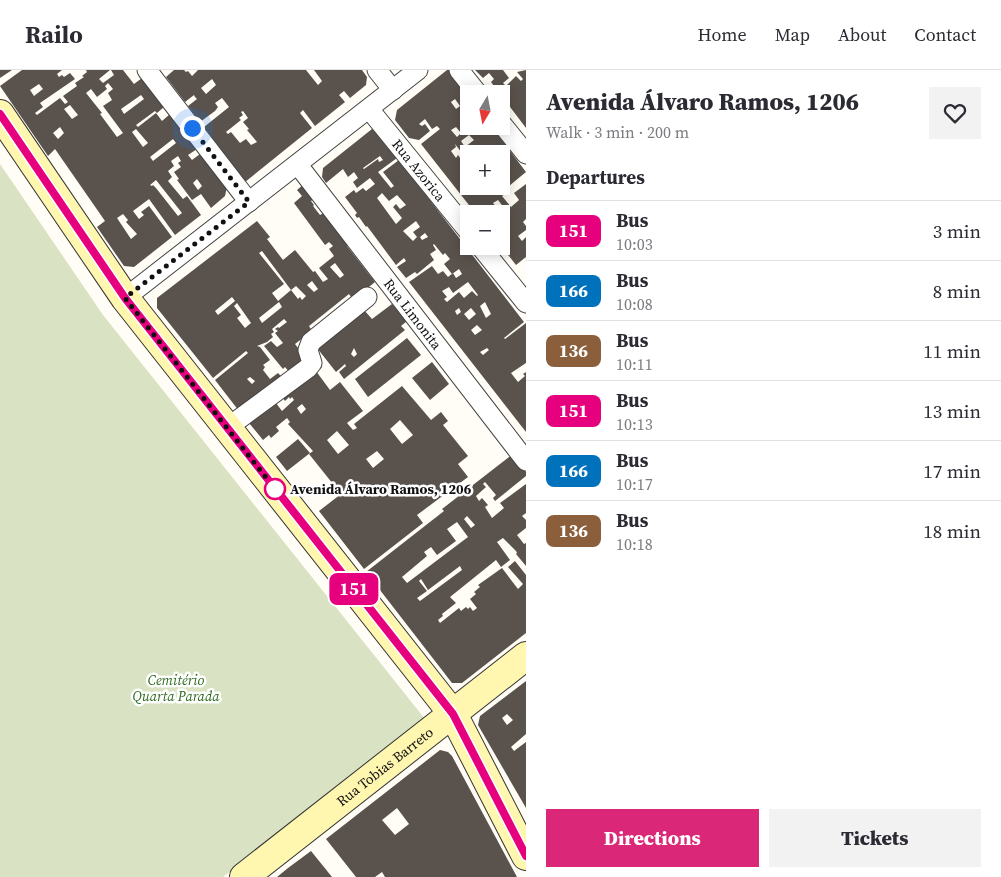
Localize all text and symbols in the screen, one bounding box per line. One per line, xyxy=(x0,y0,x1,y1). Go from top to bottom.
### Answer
text: Railo xyxy=(25,18,83,51)
text: Home xyxy=(698,22,747,47)
text: Map xyxy=(775,22,810,47)
text: About xyxy=(838,22,886,47)
text: Contact xyxy=(914,22,976,47)
north arrow xyxy=(460,85,510,135)
map controls xyxy=(460,85,510,255)
text: Avenida Álvaro Ramos, 1206 xyxy=(546,85,859,118)
button: heart xyxy=(929,87,981,139)
your location xyxy=(180,116,205,141)
text: Walk · 3 min · 200 m xyxy=(546,121,689,143)
street label: Rua Azorica xyxy=(387,135,451,206)
button: + xyxy=(460,145,510,195)
text: Departures xyxy=(546,164,645,190)
button: − xyxy=(460,205,510,255)
text: Bus xyxy=(616,207,648,233)
text: 151 xyxy=(559,218,588,243)
text: 3 min xyxy=(933,218,981,244)
text: 10:03 xyxy=(616,233,653,255)
text: Bus xyxy=(616,267,648,293)
street label: Rua Limonita xyxy=(379,274,447,354)
text: 166 xyxy=(559,278,588,303)
text: 8 min xyxy=(933,278,981,304)
text: 10:08 xyxy=(616,293,653,315)
text: Bus xyxy=(616,327,648,353)
text: 136 xyxy=(559,338,588,363)
text: 11 min xyxy=(923,338,981,364)
text: 10:11 xyxy=(616,353,653,375)
text: Bus xyxy=(616,387,648,413)
text: 151 xyxy=(559,398,588,423)
text: 13 min xyxy=(923,398,981,424)
text: 10:13 xyxy=(616,413,653,435)
text: Bus xyxy=(616,447,648,473)
text: 166 xyxy=(559,458,588,483)
text: 17 min xyxy=(923,458,981,484)
text: 10:17 xyxy=(616,473,653,495)
marker: Avenida Álvaro Ramos, 1206 xyxy=(264,478,286,500)
place label: Avenida Álvaro Ramos, 1206 xyxy=(290,479,472,499)
text: Bus xyxy=(616,507,648,533)
text: 136 xyxy=(559,518,588,543)
text: 18 min xyxy=(923,518,981,544)
text: 10:18 xyxy=(616,533,653,555)
line badge: 151 xyxy=(325,573,383,605)
text: 151 xyxy=(339,576,369,601)
park label: Cemitério Quarta Parada xyxy=(132,670,220,706)
street label: Rua Tobias Barreto xyxy=(332,722,438,811)
button: Directions xyxy=(546,809,759,867)
button: Tickets xyxy=(769,809,981,867)

